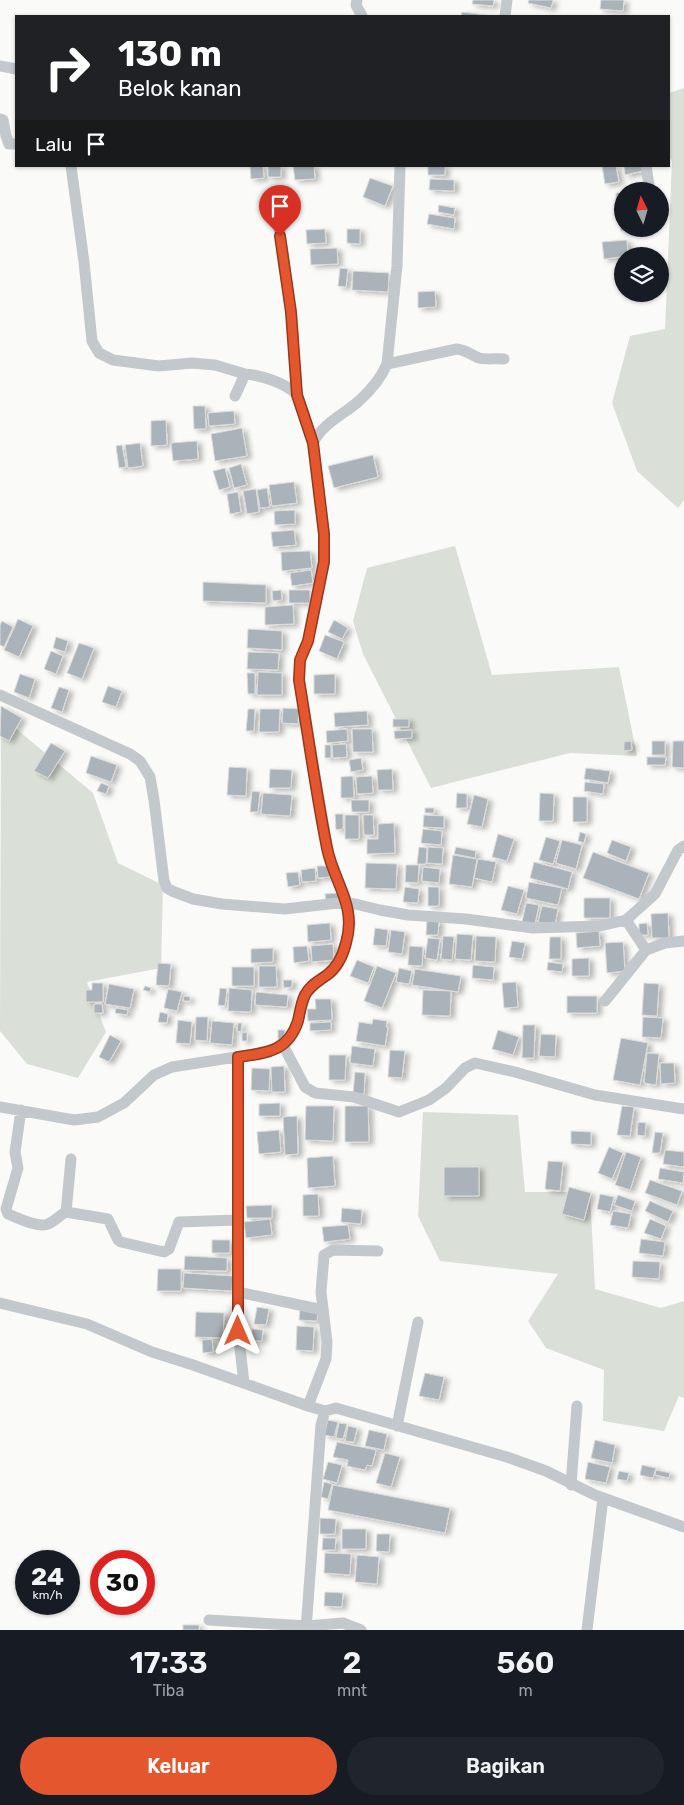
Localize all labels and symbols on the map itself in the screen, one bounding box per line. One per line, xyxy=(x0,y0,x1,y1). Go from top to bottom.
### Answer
north arrow xyxy=(614,182,669,238)
pin xyxy=(259,185,301,236)
position arrow xyxy=(211,1304,263,1356)
speed limit sign: 30 xyxy=(90,1550,155,1615)

